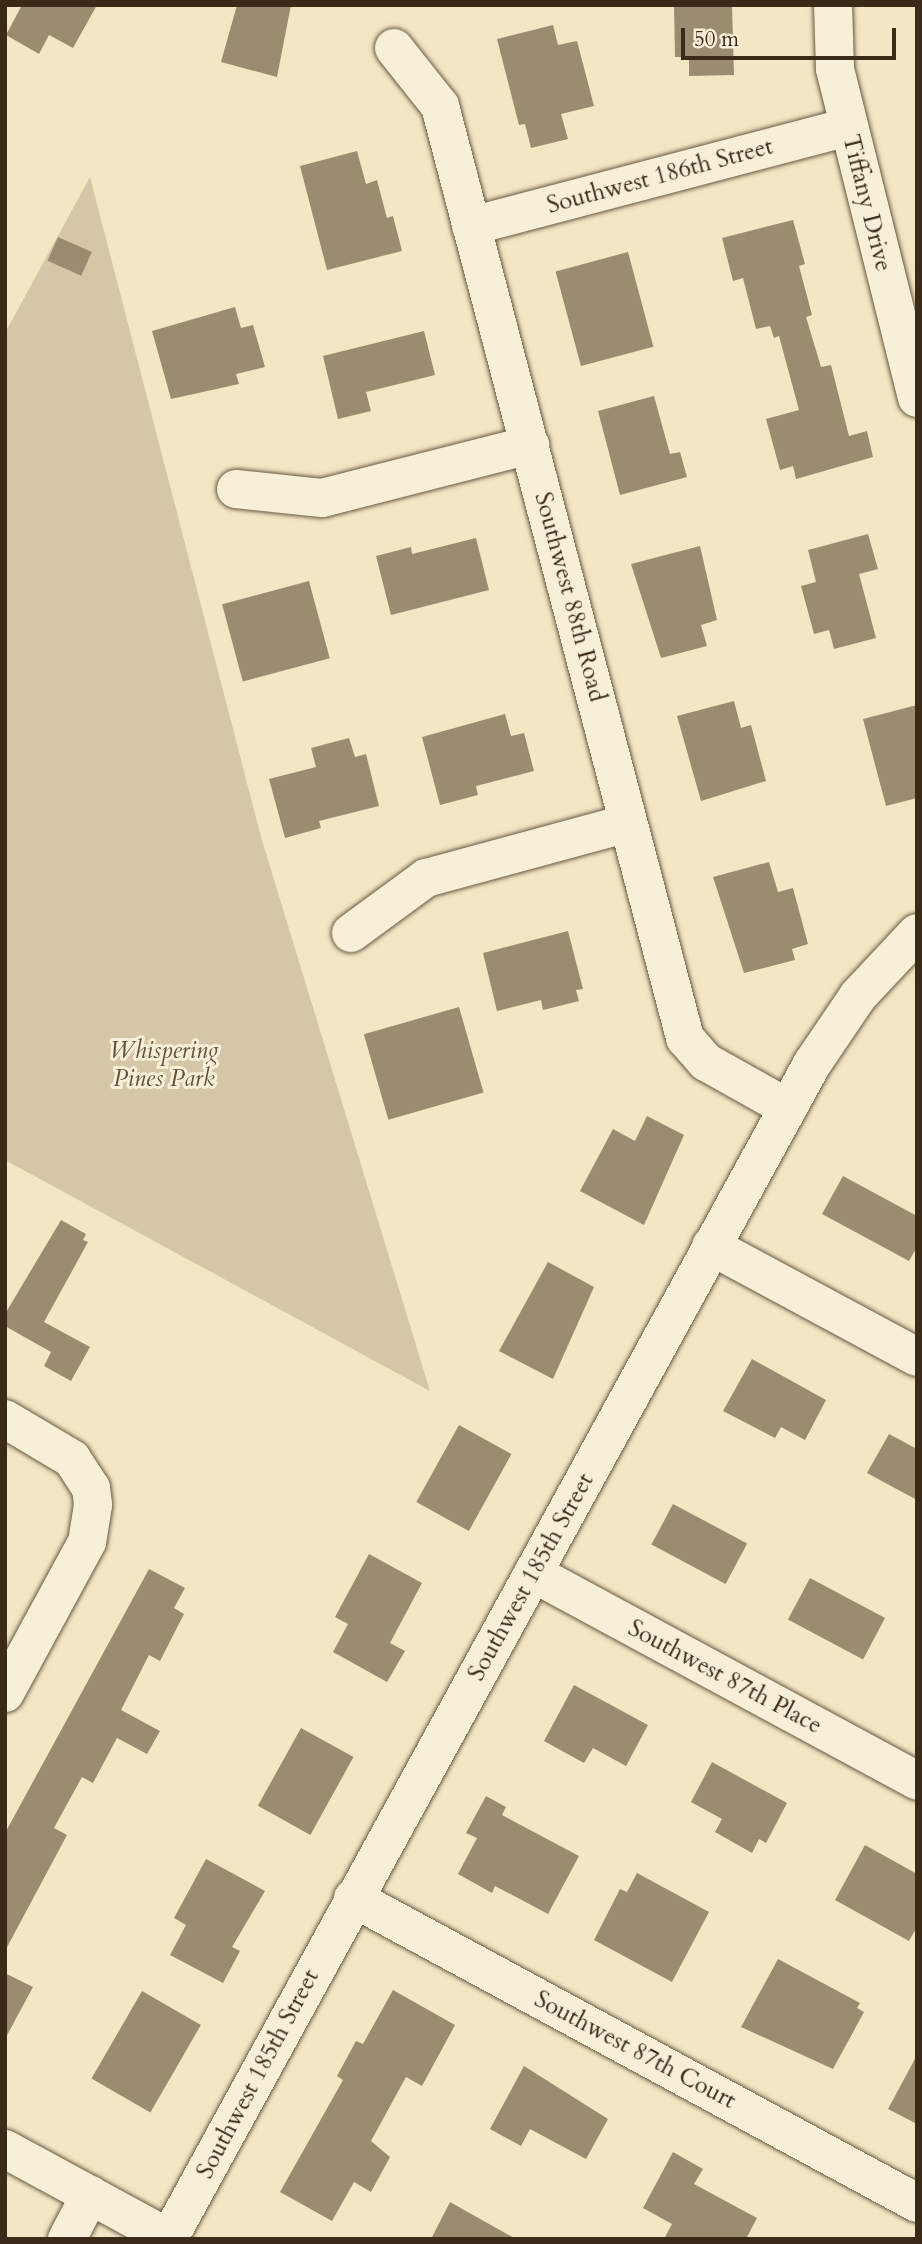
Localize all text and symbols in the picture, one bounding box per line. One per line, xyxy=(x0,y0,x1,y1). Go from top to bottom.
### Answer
scale bar xyxy=(684,14,899,58)
text: 50 m xyxy=(694,25,739,54)
street label: Southwest 186th Street xyxy=(544,132,776,220)
street label: Tiffany Drive xyxy=(836,132,898,274)
street label: Southwest 88th Road xyxy=(528,489,612,705)
park label: Whispering Pines Park xyxy=(110,1037,218,1093)
street label: Southwest 185th Street xyxy=(462,1468,600,1686)
street label: Southwest 87th Place xyxy=(623,1614,827,1740)
street label: Southwest 185th Street xyxy=(191,1964,325,2184)
street label: Southwest 87th Court xyxy=(529,1985,741,2115)

